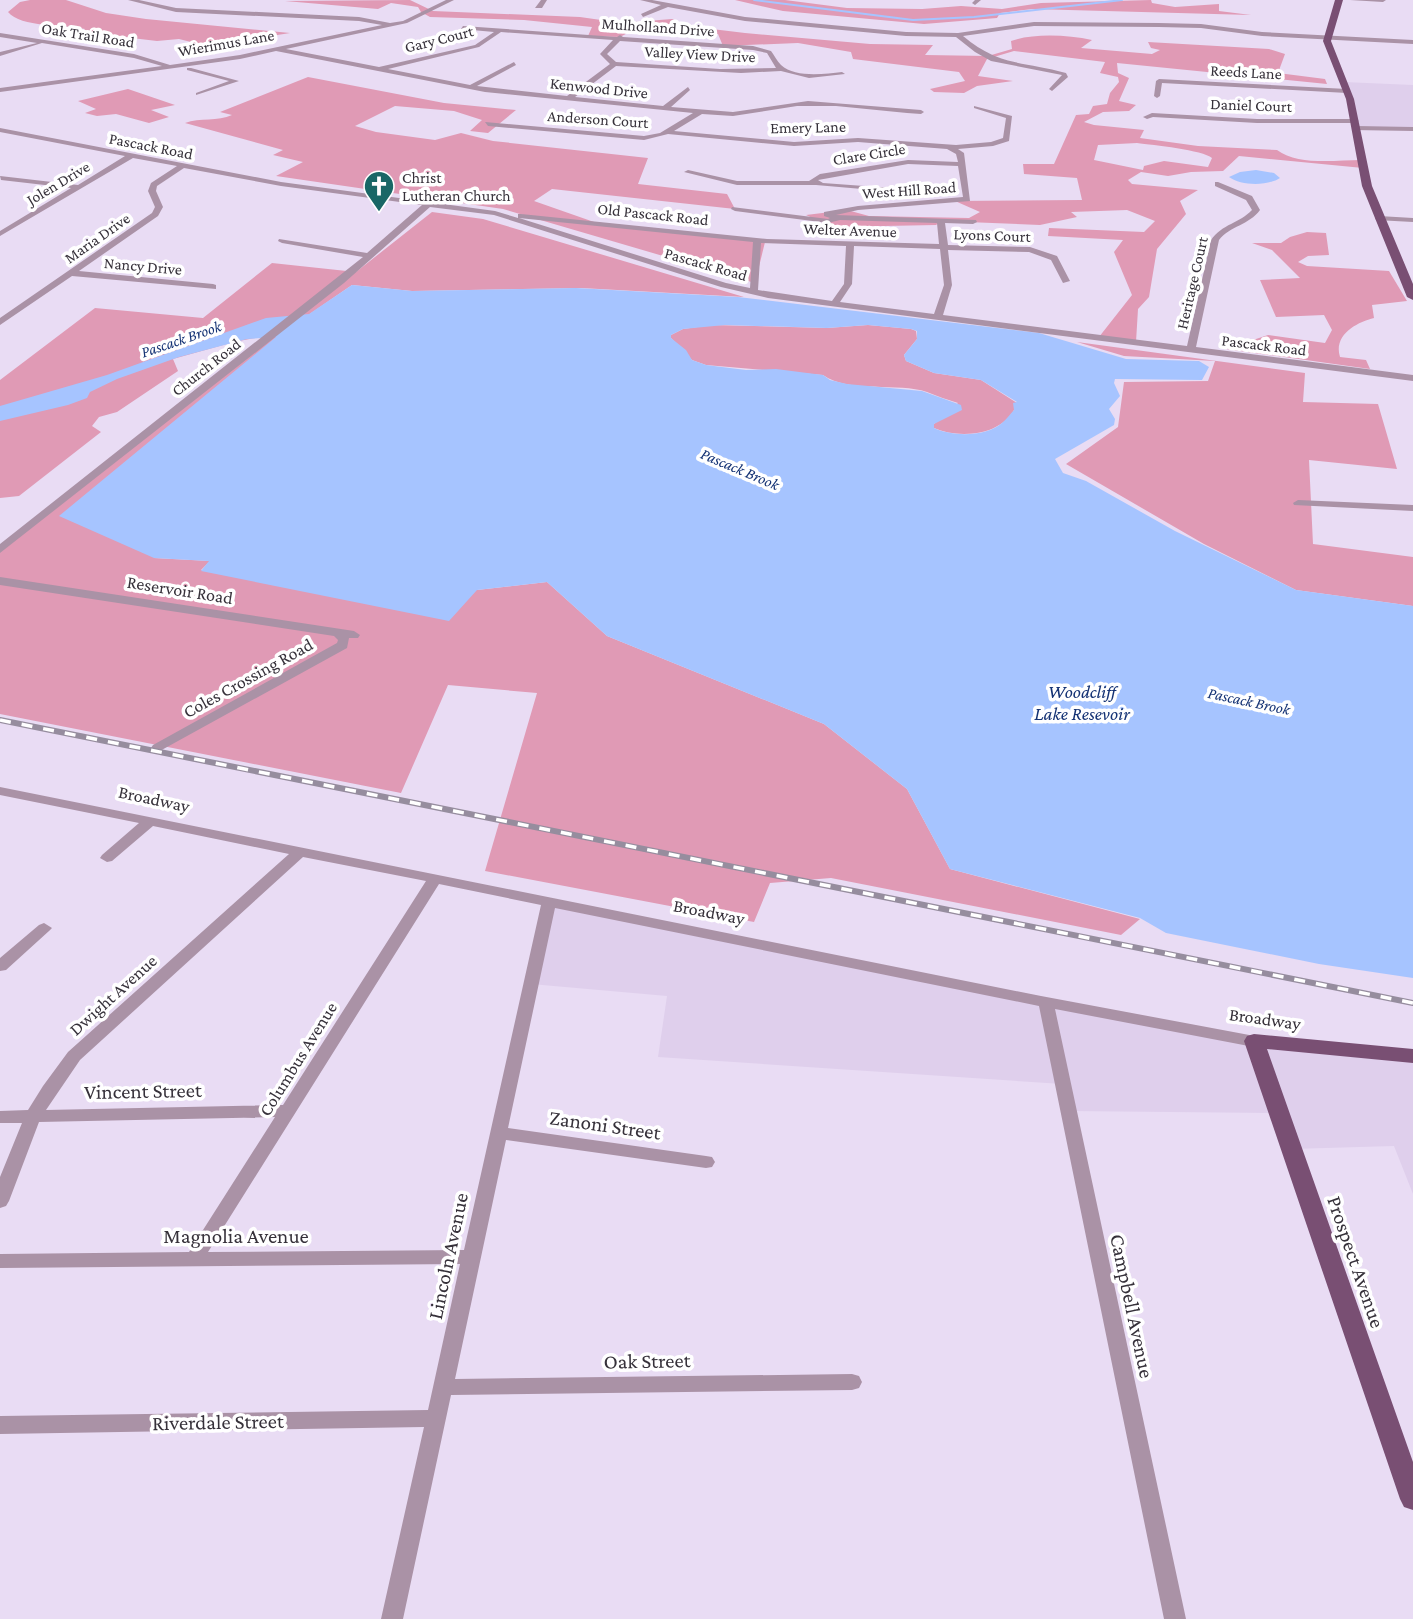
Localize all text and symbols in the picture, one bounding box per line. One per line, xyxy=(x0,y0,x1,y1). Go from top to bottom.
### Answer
street label: Mulholland Drive xyxy=(601,15,715,39)
street label: Oak Trail Road xyxy=(40,19,136,51)
street label: Gary Court xyxy=(403,22,476,57)
street label: Wierimus Lane xyxy=(177,26,275,60)
street label: Valley View Drive xyxy=(644,43,756,66)
street label: Reeds Lane xyxy=(1210,62,1282,82)
street label: Kenwood Drive xyxy=(549,74,649,102)
street label: Daniel Court xyxy=(1210,95,1293,115)
street label: Anderson Court xyxy=(547,107,650,131)
street label: Emery Lane xyxy=(770,118,846,137)
street label: Pascack Road xyxy=(108,130,195,163)
street label: Clare Circle xyxy=(832,140,906,168)
street label: Jolen Drive xyxy=(22,158,93,210)
church icon: Christ Lutheran Church xyxy=(362,169,396,213)
place label: Christ Lutheran Church xyxy=(402,169,511,204)
street label: West Hill Road xyxy=(861,178,957,202)
street label: Old Pascack Road xyxy=(597,200,710,228)
street label: Maria Drive xyxy=(61,209,133,267)
street label: Welter Avenue xyxy=(803,220,897,240)
street label: Lyons Court xyxy=(953,225,1032,246)
street label: Heritage Court xyxy=(1173,234,1212,331)
street label: Pascack Road xyxy=(663,244,750,284)
street label: Nancy Drive xyxy=(103,254,183,279)
water label: Pascack Brook xyxy=(139,317,224,361)
street label: Pascack Road xyxy=(1221,331,1308,359)
street label: Church Road xyxy=(168,335,244,399)
water label: Pascack Brook xyxy=(698,445,783,494)
street label: Reservoir Road xyxy=(126,572,235,608)
street label: Coles Crossing Road xyxy=(180,634,317,722)
water label: Woodcliff Lake Resevoir xyxy=(1034,681,1131,724)
water label: Pascack Brook xyxy=(1206,684,1293,718)
street label: Broadway xyxy=(117,782,192,816)
street label: Broadway xyxy=(672,895,747,929)
street label: Dwight Avenue xyxy=(65,950,161,1039)
street label: Columbus Avenue xyxy=(255,998,341,1120)
street label: Broadway xyxy=(1228,1004,1303,1034)
street label: Vincent Street xyxy=(84,1078,203,1104)
street label: Zanoni Street xyxy=(548,1105,663,1145)
street label: Lincoln Avenue xyxy=(423,1190,473,1322)
street label: Prospect Avenue xyxy=(1322,1193,1390,1331)
street label: Magnolia Avenue xyxy=(163,1224,309,1248)
street label: Campbell Avenue xyxy=(1105,1232,1159,1380)
street label: Oak Street xyxy=(603,1348,692,1374)
street label: Riverdale Street xyxy=(152,1409,285,1435)

